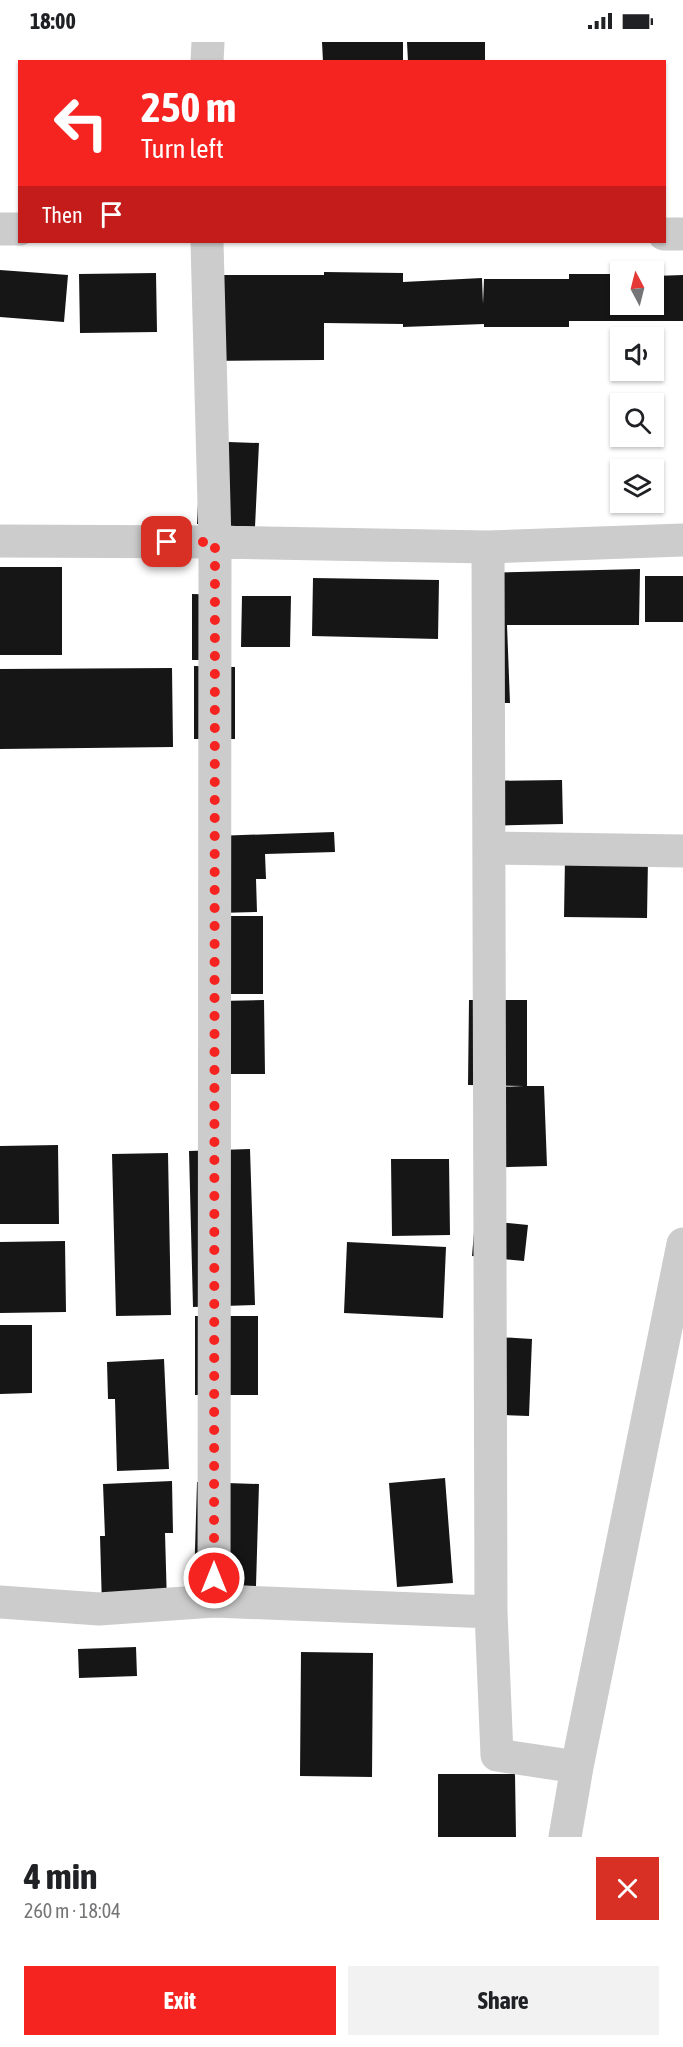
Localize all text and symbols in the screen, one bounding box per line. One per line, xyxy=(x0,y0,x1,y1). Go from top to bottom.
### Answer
text: 18:00 xyxy=(30,8,76,34)
text: 250 m xyxy=(141,83,236,131)
icon: left xyxy=(42,84,120,162)
text: Turn left xyxy=(141,133,224,164)
icon: arrive xyxy=(95,198,128,231)
text: Then xyxy=(42,202,83,228)
north arrow xyxy=(610,261,664,315)
map controls xyxy=(610,261,664,513)
button: sound xyxy=(610,327,664,381)
button: search xyxy=(610,393,664,447)
button: layers xyxy=(610,459,664,513)
pin xyxy=(141,516,192,567)
icon: arrive xyxy=(150,525,183,558)
position arrow xyxy=(182,1546,246,1610)
text: 4 min xyxy=(24,1855,98,1897)
button: close xyxy=(596,1857,659,1920)
text: 260 m · 18:04 xyxy=(24,1899,121,1922)
button: Exit xyxy=(24,1966,336,2035)
button: Share xyxy=(348,1966,659,2035)

